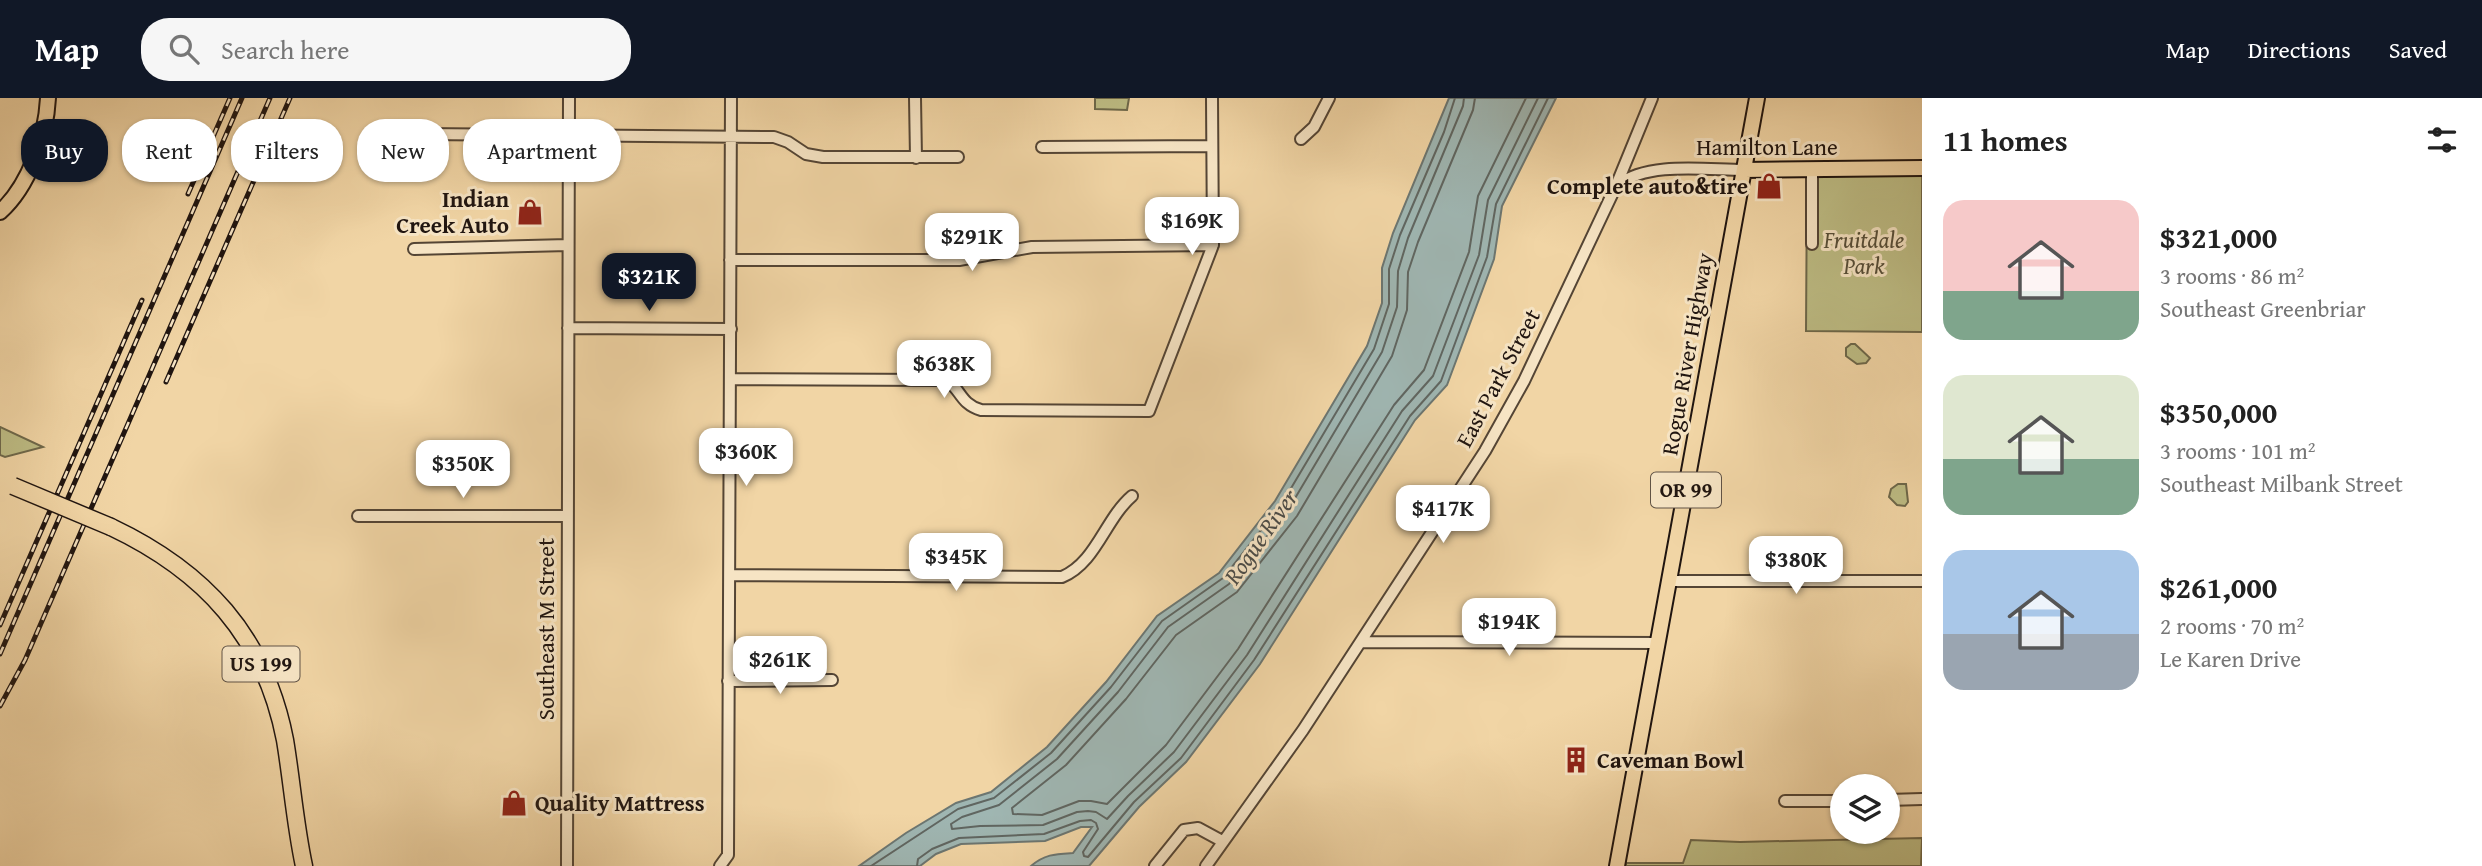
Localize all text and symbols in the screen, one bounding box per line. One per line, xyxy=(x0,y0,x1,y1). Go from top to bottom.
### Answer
search box xyxy=(141,18,631,81)
text: Map xyxy=(35,25,99,73)
icon: search xyxy=(165,30,203,68)
text: Search here xyxy=(221,30,349,69)
text: Map xyxy=(2166,32,2210,67)
text: Directions xyxy=(2248,32,2351,67)
text: Saved xyxy=(2389,32,2447,67)
text: 11 homes xyxy=(1943,118,2068,162)
chip: Buy xyxy=(21,119,108,182)
chip: Rent xyxy=(122,119,217,182)
chip: Filters xyxy=(231,119,343,182)
chip: New xyxy=(357,119,449,182)
chip: Apartment xyxy=(463,119,621,182)
icon: filters xyxy=(2423,121,2461,159)
street label: Hamilton Lane xyxy=(1696,130,1838,163)
place label: Complete auto&tire xyxy=(1547,169,1748,202)
shop icon: Complete auto&tire xyxy=(1754,171,1784,201)
place label: Indian Creek Auto xyxy=(396,182,509,241)
shop icon: Indian Creek Auto xyxy=(515,197,545,227)
pin: $169K xyxy=(1143,198,1241,257)
text: $169K xyxy=(1161,203,1223,236)
pin: $291K xyxy=(923,214,1021,273)
text: $321,000 xyxy=(2160,215,2277,259)
text: $291K xyxy=(941,219,1003,252)
park label: Fruitdale Park xyxy=(1823,223,1904,282)
icon: home xyxy=(1999,228,2083,312)
street label: Rogue River Highway xyxy=(1652,250,1721,458)
pin: $321K xyxy=(600,254,698,313)
text: $321K xyxy=(618,259,680,292)
text: 3 rooms · 86 m² xyxy=(2160,259,2304,292)
text: Southeast Greenbriar xyxy=(2160,292,2366,325)
street label: East Park Street xyxy=(1447,303,1548,453)
pin: $638K xyxy=(895,341,993,400)
text: $638K xyxy=(913,346,975,379)
text: $350,000 xyxy=(2160,390,2277,434)
icon: home xyxy=(1999,403,2083,487)
pin: $360K xyxy=(697,428,795,488)
text: $360K xyxy=(715,434,777,467)
text: 3 rooms · 101 m² xyxy=(2160,434,2315,467)
pin: $350K xyxy=(414,440,512,500)
text: $350K xyxy=(432,446,494,479)
text: Southeast Milbank Street xyxy=(2160,467,2403,500)
road number: OR 99 xyxy=(1651,472,1721,508)
water label: Rogue River xyxy=(1214,481,1307,592)
pin: $417K xyxy=(1394,486,1492,545)
text: $417K xyxy=(1412,491,1474,524)
pin: $345K xyxy=(907,533,1005,593)
pin: $380K xyxy=(1747,536,1845,596)
street label: Southeast M Street xyxy=(529,538,562,720)
text: $345K xyxy=(925,539,987,572)
text: $380K xyxy=(1765,542,1827,575)
text: $261,000 xyxy=(2160,565,2277,609)
icon: home xyxy=(1999,578,2083,662)
pin: $194K xyxy=(1460,598,1558,658)
text: $194K xyxy=(1478,604,1540,637)
text: 2 rooms · 70 m² xyxy=(2160,609,2304,642)
pin: $261K xyxy=(731,636,829,696)
text: $261K xyxy=(749,642,811,675)
text: Le Karen Drive xyxy=(2160,642,2301,675)
road number: US 199 xyxy=(222,646,300,682)
place label: Caveman Bowl xyxy=(1597,743,1744,776)
building icon: Caveman Bowl xyxy=(1561,745,1591,775)
map controls xyxy=(1830,774,1900,844)
button: layers xyxy=(1830,774,1900,844)
place label: Quality Mattress xyxy=(535,786,705,819)
shop icon: Quality Mattress xyxy=(499,788,529,818)

